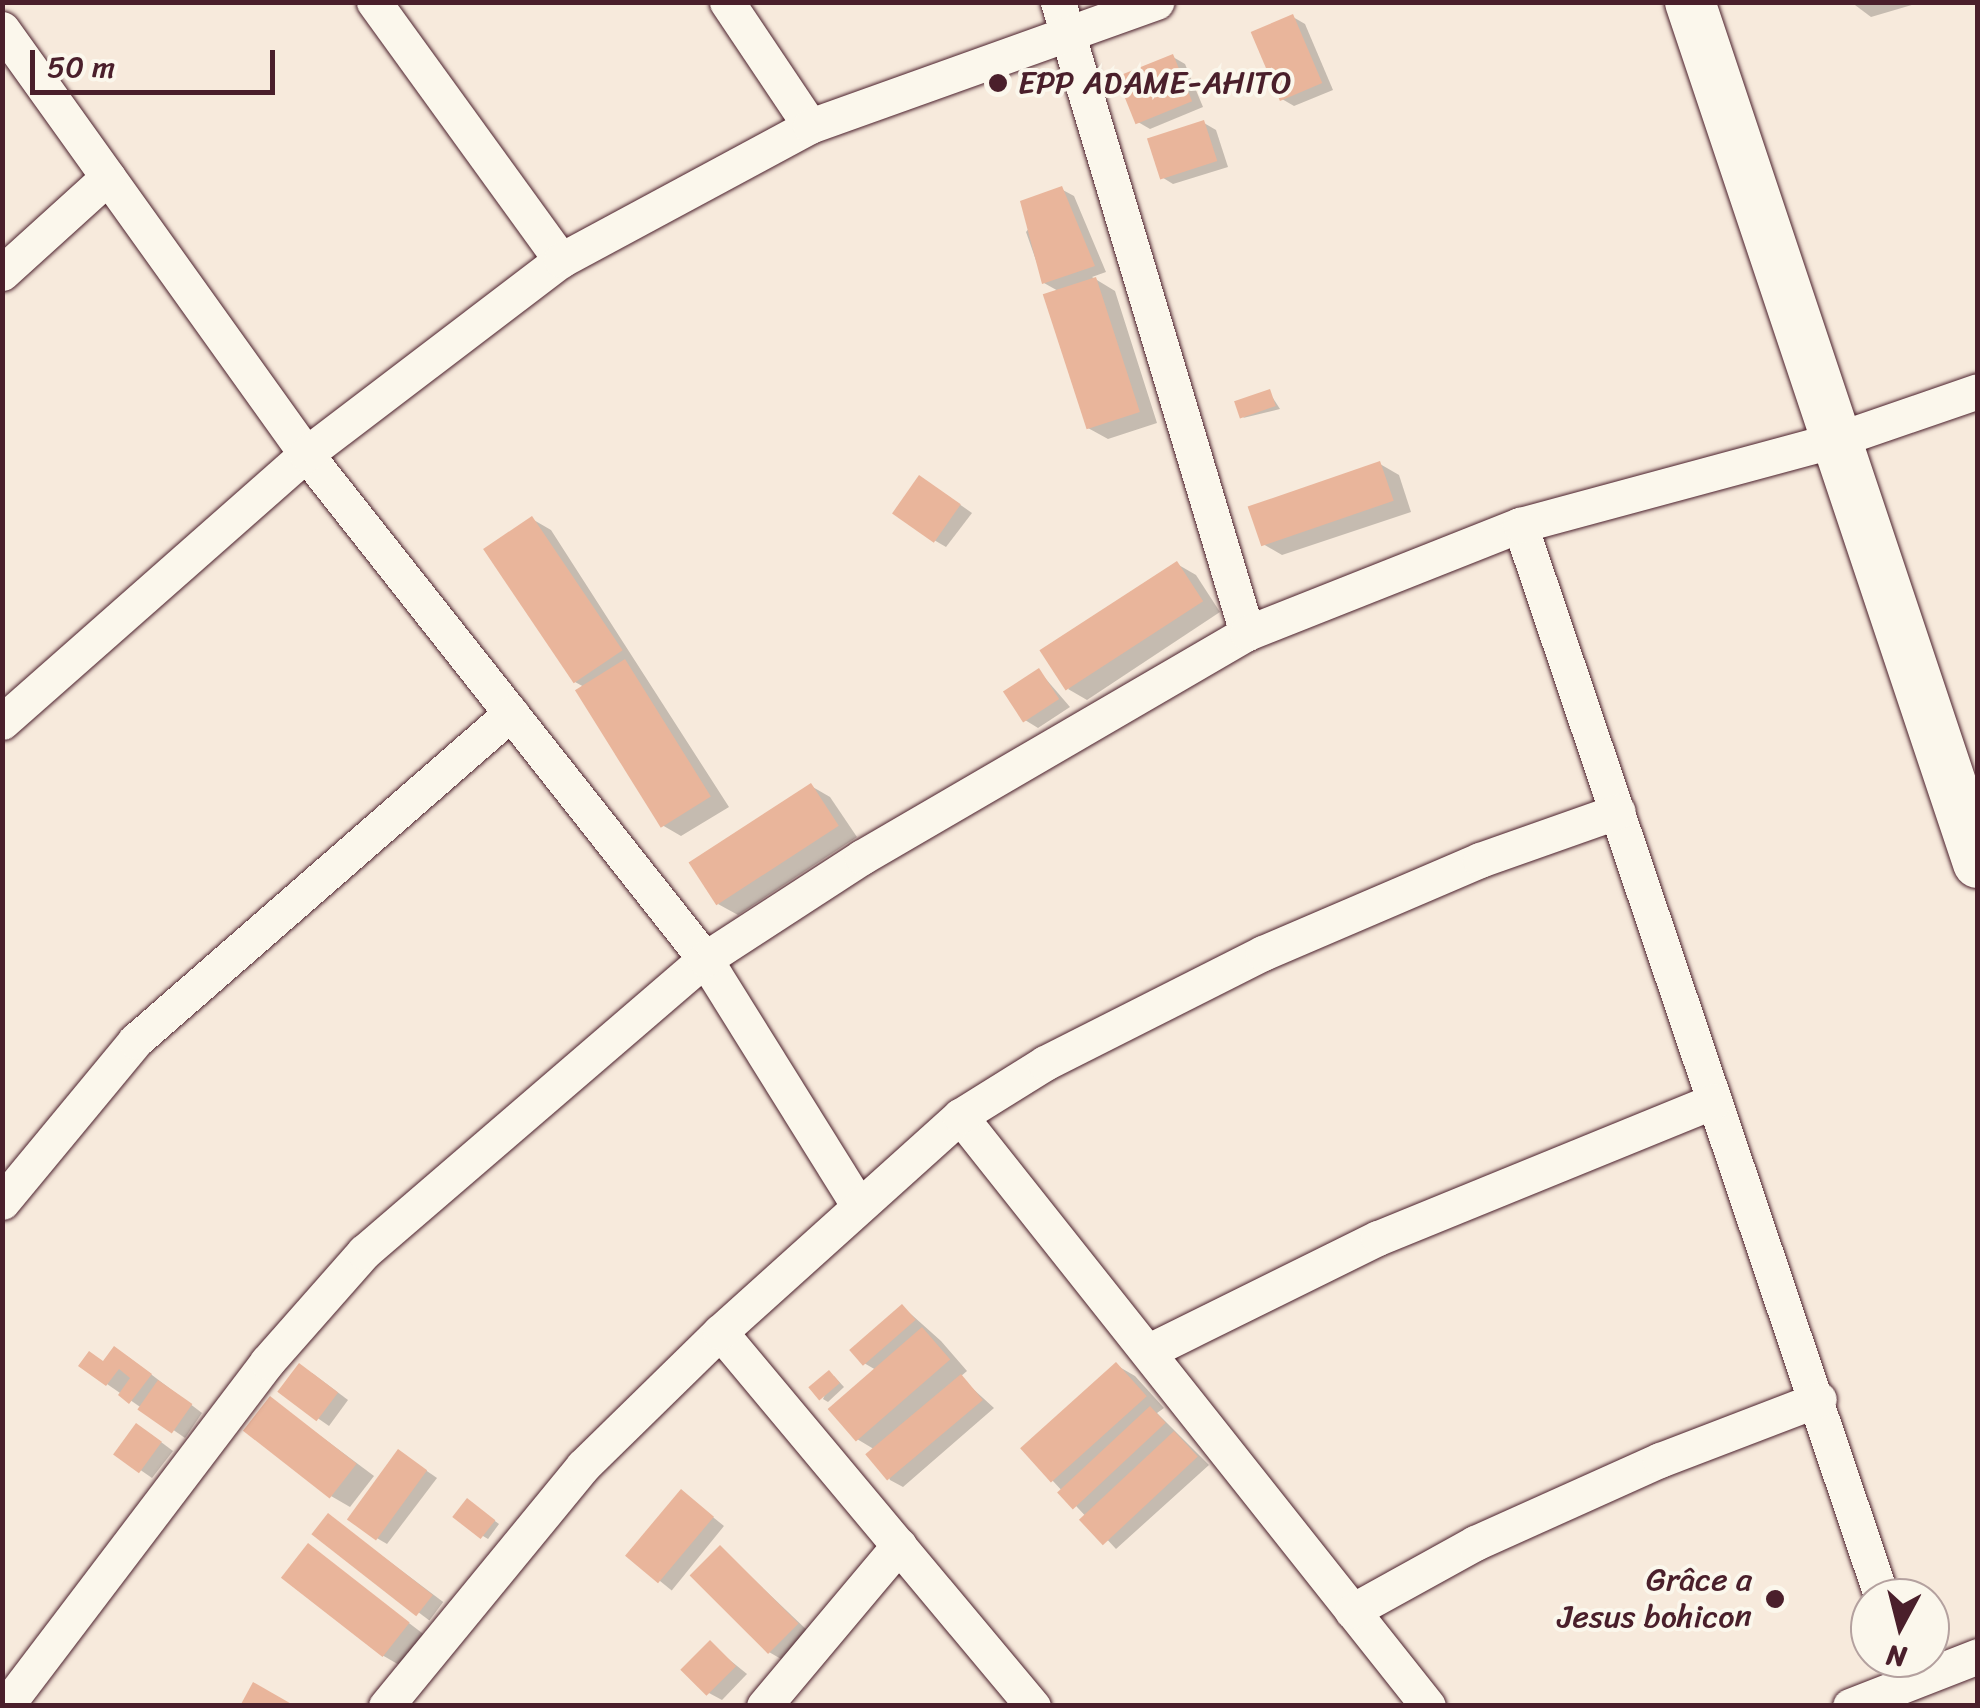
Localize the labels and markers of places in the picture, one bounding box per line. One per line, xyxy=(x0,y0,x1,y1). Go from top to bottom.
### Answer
place label: EPP ADAME-AHITO xyxy=(1018,64,1295,102)
marker: EPP ADAME-AHITO xyxy=(987,72,1009,94)
place label: Grâce a Jesus bohicon xyxy=(1557,1562,1752,1637)
marker: Grâce a Jesus bohicon xyxy=(1762,1586,1788,1612)

